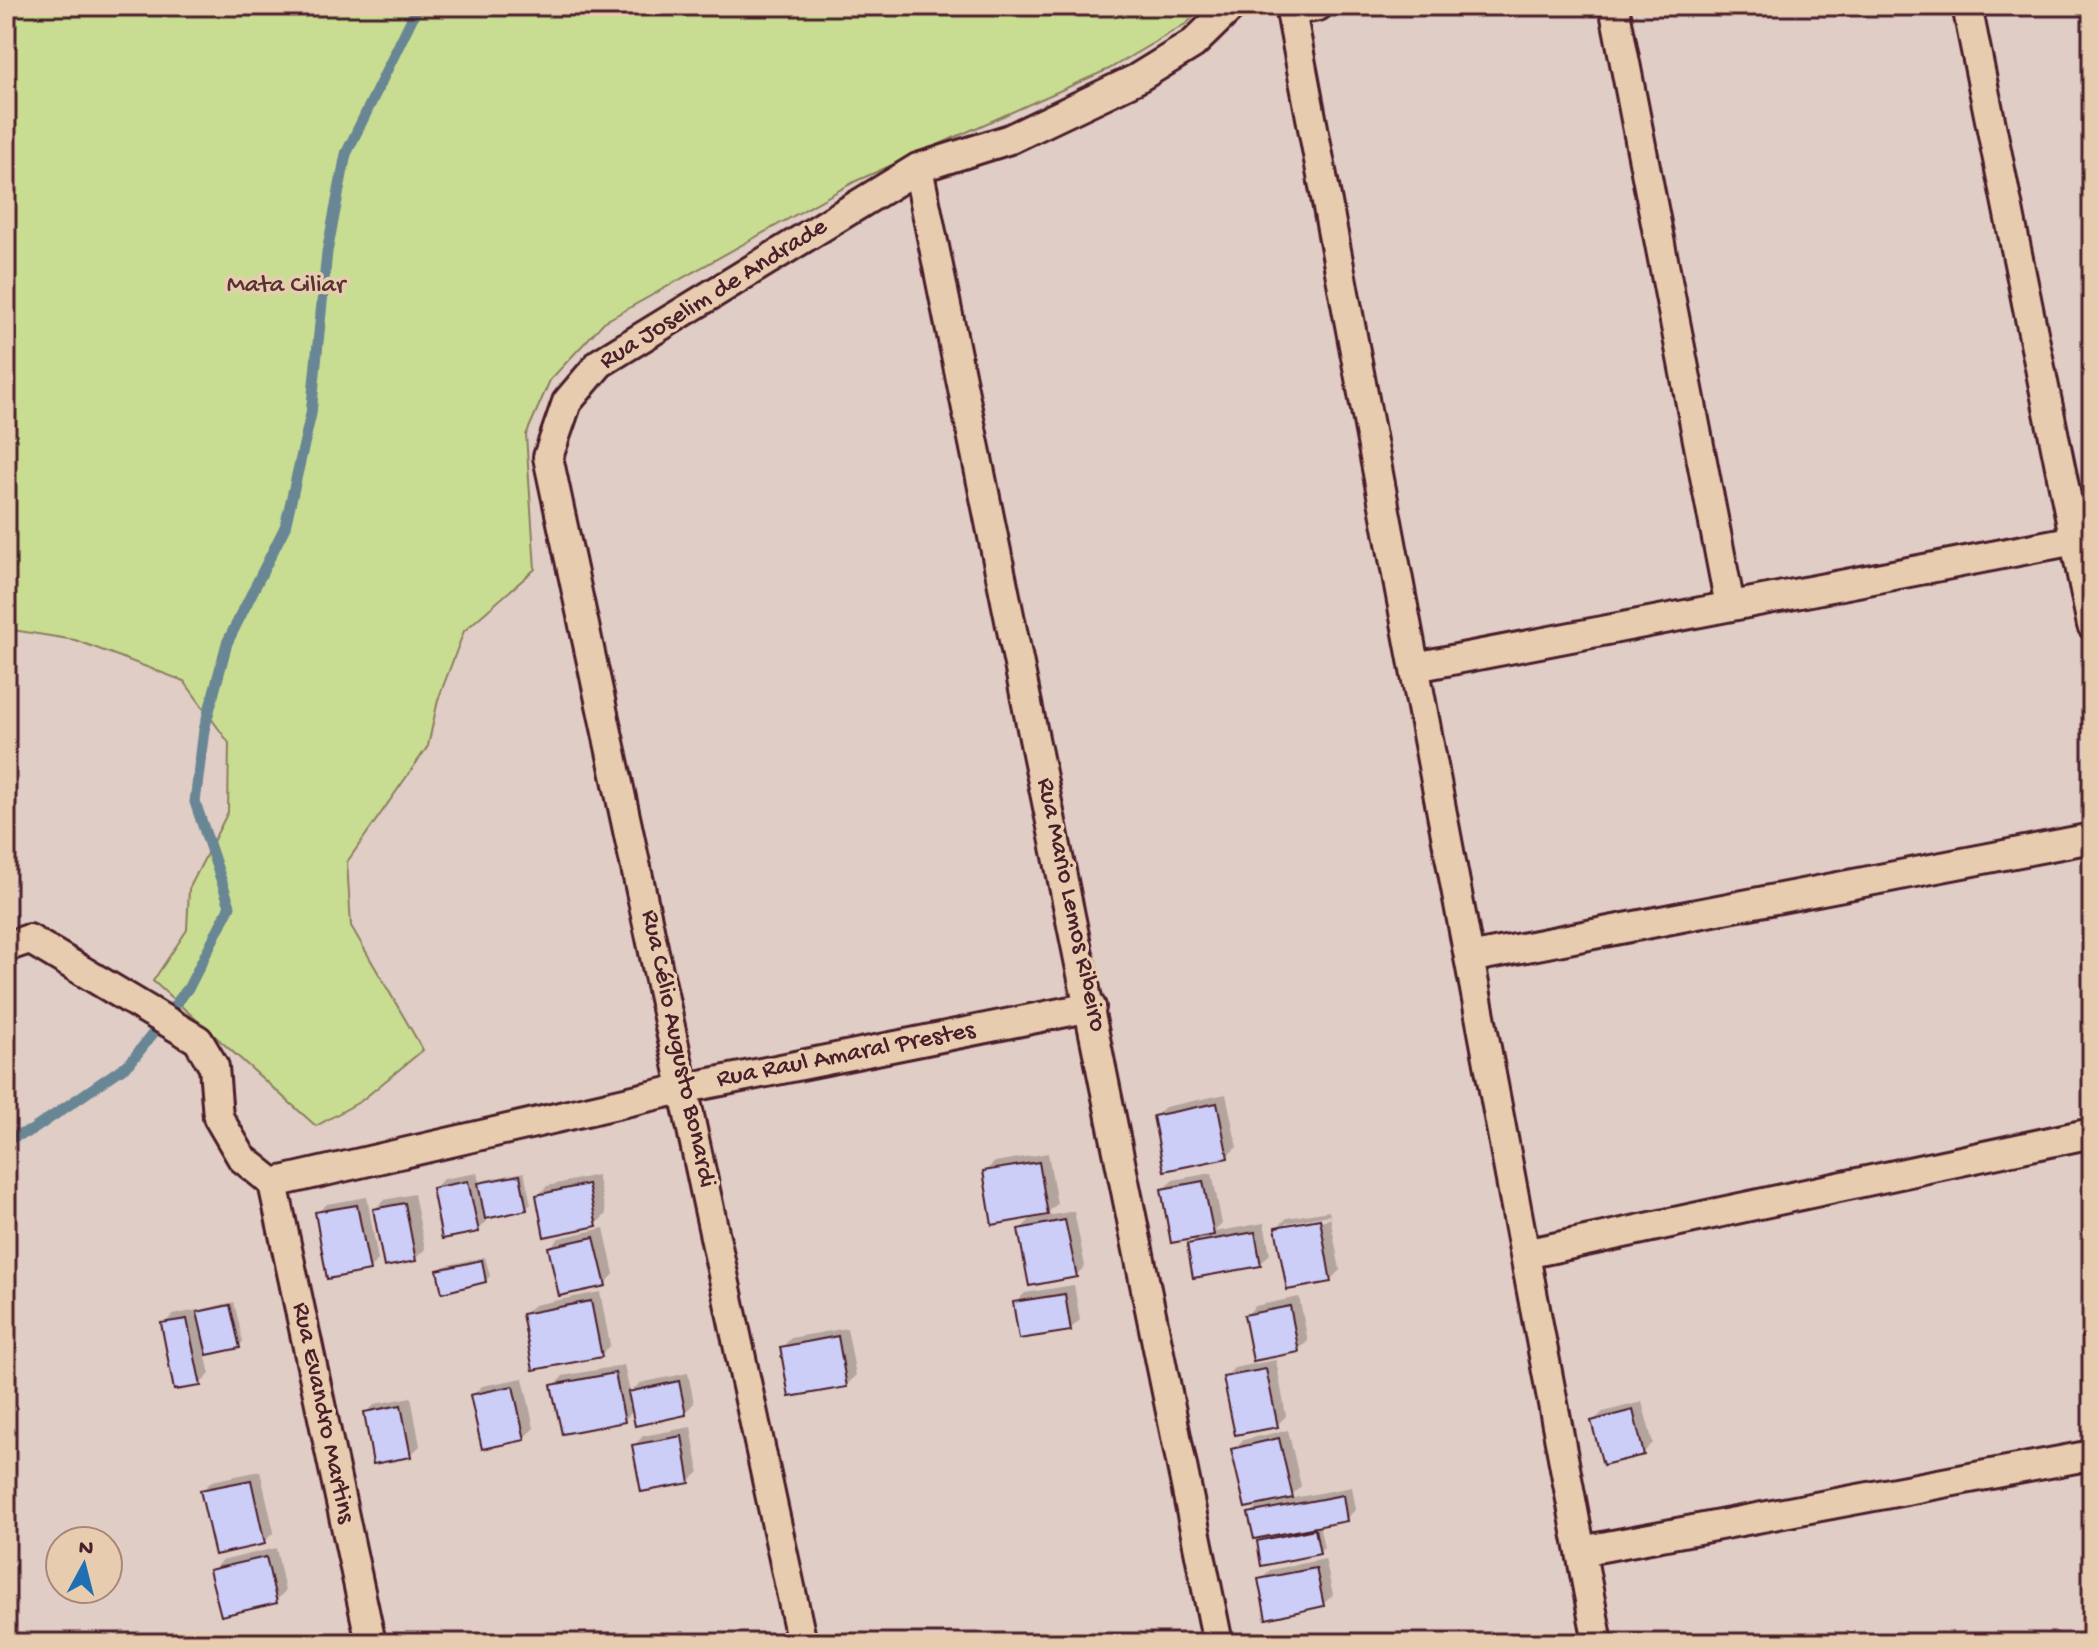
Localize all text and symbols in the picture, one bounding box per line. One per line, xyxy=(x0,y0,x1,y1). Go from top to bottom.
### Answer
street label: Rua Joselim de Andrade xyxy=(594,212,834,378)
park label: Mata Ciliar xyxy=(227,271,348,302)
street label: Rua Mario Lemos Ribeiro xyxy=(1028,775,1112,1035)
street label: Rua Célio Augusto Bonardi xyxy=(632,907,722,1191)
street label: Rua Raul Amaral Prestes xyxy=(714,1015,979,1096)
street label: Rua Evandro Martins xyxy=(283,1300,361,1528)
north arrow xyxy=(44,1525,124,1605)
text: N xyxy=(77,1535,95,1563)

